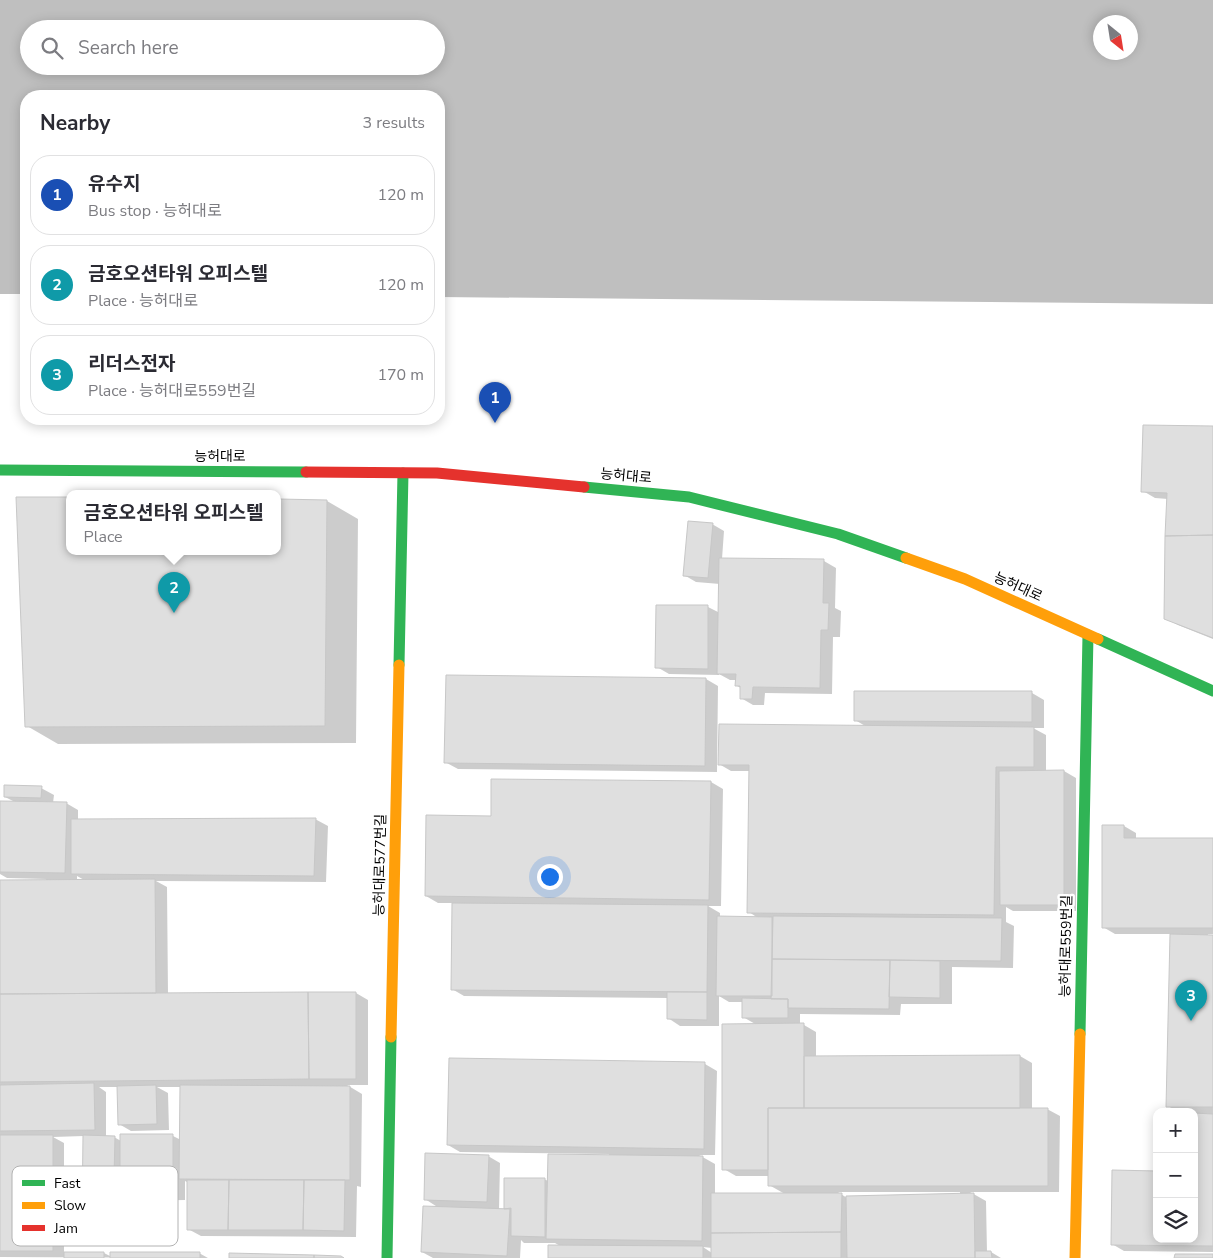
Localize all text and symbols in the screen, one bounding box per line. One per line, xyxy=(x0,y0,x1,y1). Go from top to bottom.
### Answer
north arrow xyxy=(1093,15,1138,60)
search box xyxy=(20,20,445,75)
icon: search xyxy=(38,34,66,62)
text: Search here xyxy=(78,35,179,61)
text: Nearby xyxy=(40,109,110,137)
text: 3 results xyxy=(363,112,425,134)
text: 유수지 xyxy=(88,171,140,197)
text: 1 xyxy=(52,184,62,206)
text: 120 m xyxy=(377,184,424,206)
text: Bus stop · 능허대로 xyxy=(88,200,222,222)
text: 금호오션타워 오피스텔 xyxy=(88,261,268,287)
text: 2 xyxy=(52,274,62,296)
text: 120 m xyxy=(377,274,424,296)
text: Place · 능허대로 xyxy=(88,290,198,312)
text: 리더스전자 xyxy=(88,351,175,377)
text: 3 xyxy=(52,364,62,386)
text: 170 m xyxy=(377,364,424,386)
text: Place · 능허대로559번길 xyxy=(88,380,256,402)
pin: 1 xyxy=(479,382,511,423)
street label: 능허대로 xyxy=(194,447,246,466)
street label: 능허대로 xyxy=(600,464,653,488)
popup xyxy=(66,490,281,555)
text: 금호오션타워 오피스텔 xyxy=(84,500,263,526)
text: Place xyxy=(84,526,123,548)
street label: 능허대로 xyxy=(991,568,1046,606)
pin: 2 xyxy=(158,572,190,613)
street label: 능허대로577번길 xyxy=(370,814,390,916)
your location xyxy=(537,864,563,890)
street label: 능허대로559번길 xyxy=(1056,895,1076,997)
pin: 3 xyxy=(1175,980,1207,1021)
map controls xyxy=(1153,1108,1198,1243)
button: + xyxy=(1153,1108,1198,1153)
button: − xyxy=(1153,1153,1198,1198)
legend xyxy=(12,1166,178,1246)
text: Fast xyxy=(54,1174,80,1193)
text: Slow xyxy=(54,1196,86,1215)
button: layers xyxy=(1153,1198,1198,1243)
text: Jam xyxy=(53,1219,78,1238)

